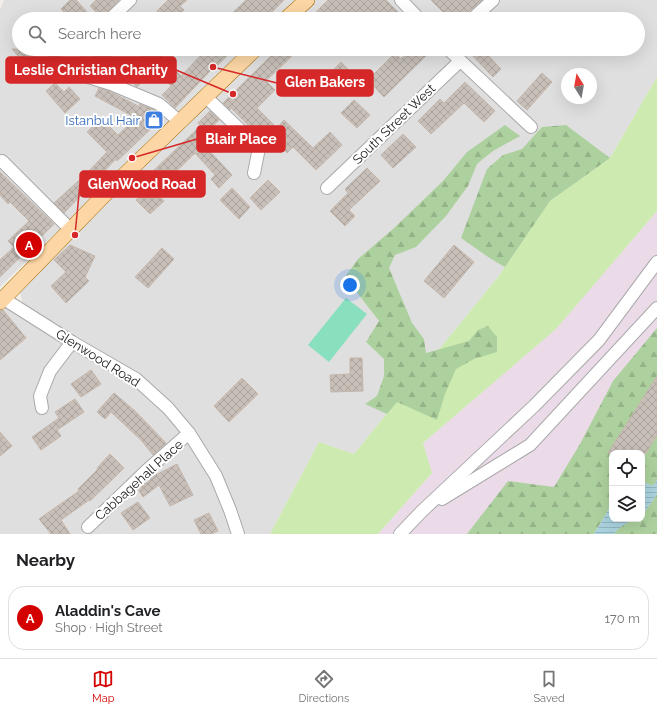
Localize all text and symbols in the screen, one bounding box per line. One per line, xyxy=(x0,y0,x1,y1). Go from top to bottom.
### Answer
search box xyxy=(12,12,645,56)
icon: search xyxy=(26,23,48,45)
text: Search here xyxy=(58,25,141,43)
callout: Leslie Christian Charity xyxy=(6,57,176,83)
text: Leslie Christian Charity xyxy=(14,62,168,78)
north arrow xyxy=(561,68,597,104)
callout: Glen Bakers xyxy=(277,70,373,96)
text: Glen Bakers xyxy=(285,74,365,90)
street label: South Street West xyxy=(350,80,439,167)
shop icon: Istanbul Hair xyxy=(143,109,165,131)
place label: Istanbul Hair xyxy=(65,113,140,128)
callout: Blair Place xyxy=(197,126,285,152)
text: Blair Place xyxy=(205,131,277,147)
callout: GlenWood Road xyxy=(80,171,205,197)
text: GlenWood Road xyxy=(88,176,196,192)
pin: A xyxy=(16,230,42,260)
your location xyxy=(340,275,360,295)
street label: Glenwood Road xyxy=(53,326,143,390)
street label: Cabbagehall Place xyxy=(92,436,186,523)
map controls xyxy=(609,450,645,522)
button: locate xyxy=(609,450,645,486)
button: layers xyxy=(609,486,645,522)
text: Nearby xyxy=(16,550,75,570)
text: Aladdin's Cave xyxy=(55,602,160,620)
text: A xyxy=(26,611,34,626)
text: 170 m xyxy=(604,611,640,626)
text: Shop · High Street xyxy=(55,620,163,635)
tab: Map xyxy=(92,668,114,705)
tab: Directions xyxy=(299,668,349,705)
tab: Saved xyxy=(533,668,565,705)

